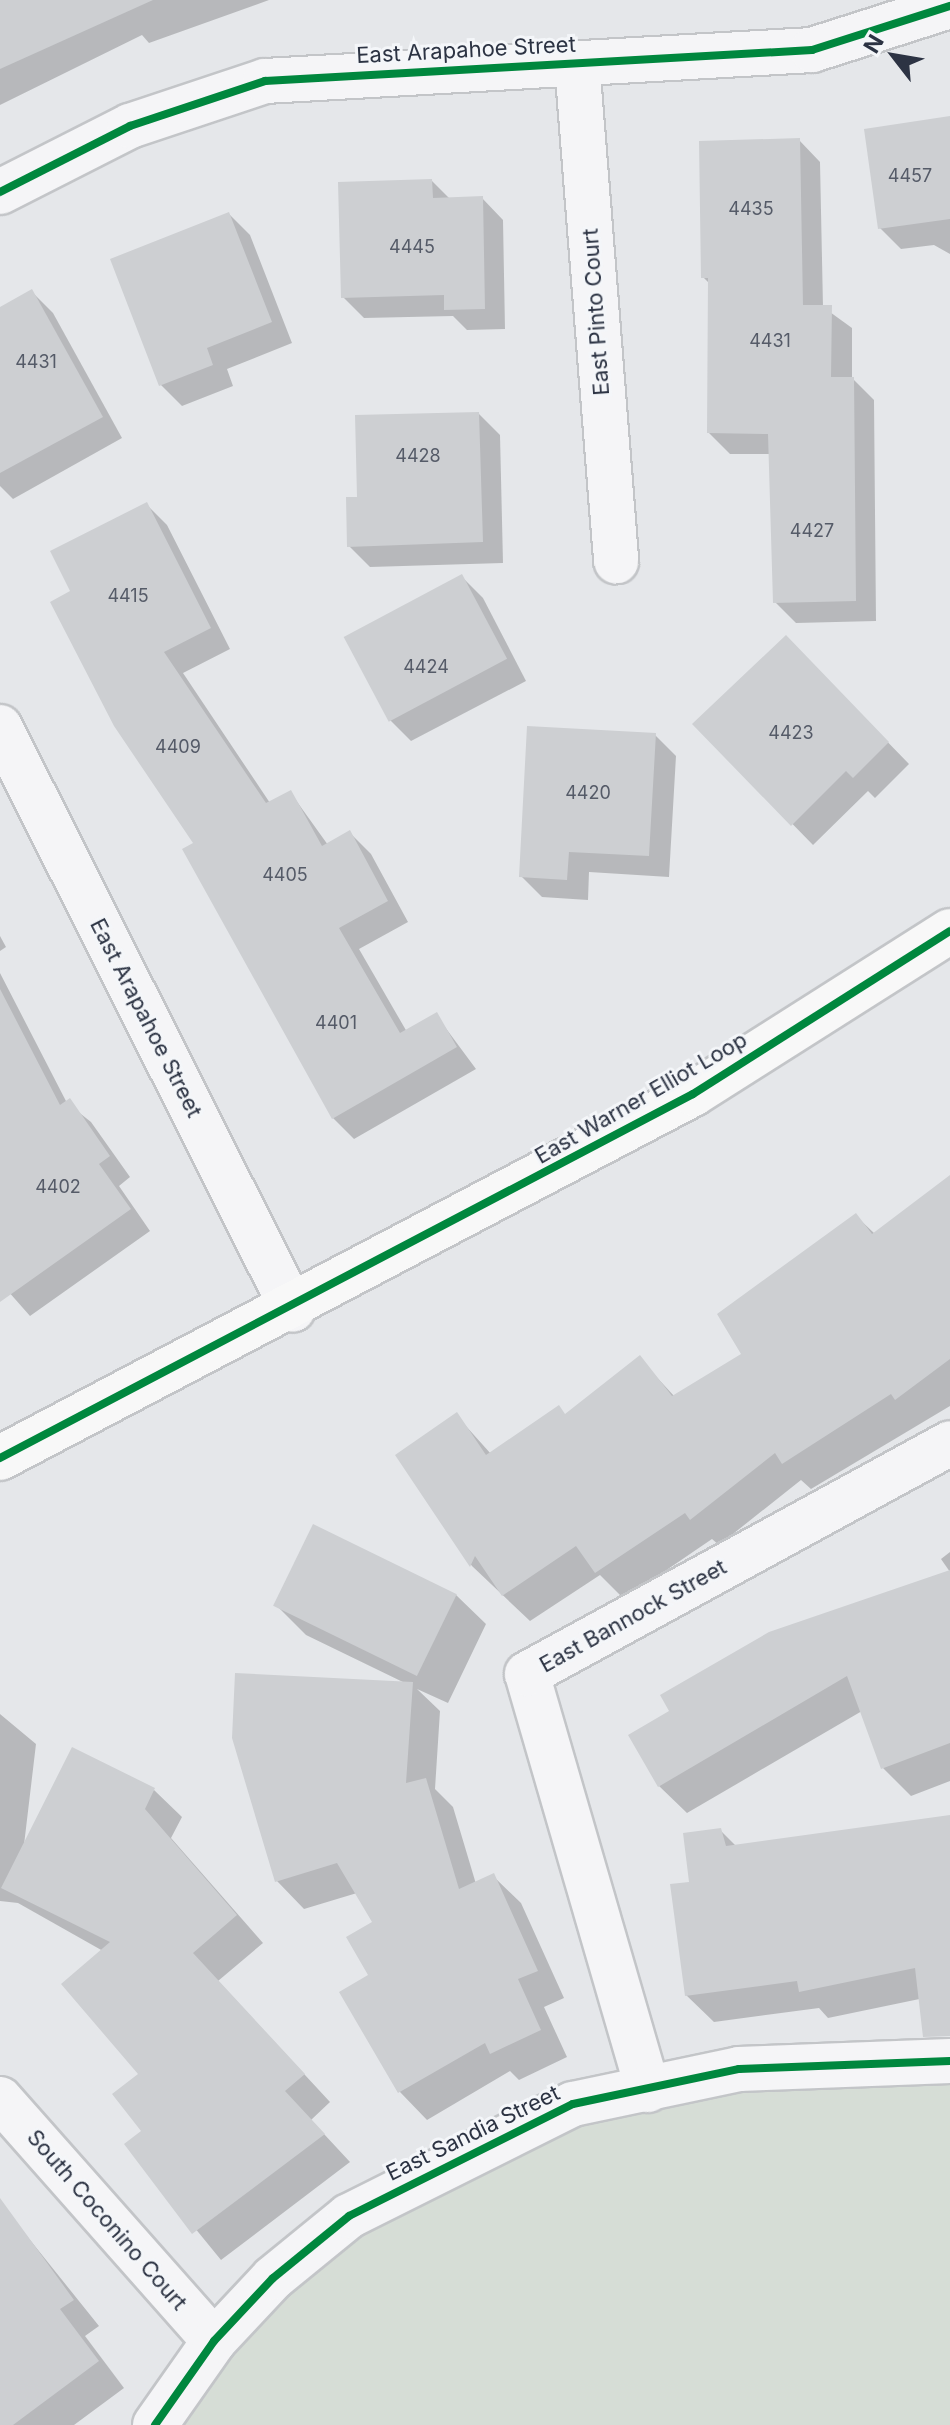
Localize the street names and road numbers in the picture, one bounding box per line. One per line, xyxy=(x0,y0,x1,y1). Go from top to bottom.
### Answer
street label: East Arapahoe Street xyxy=(356,31,576,69)
street label: East Pinto Court xyxy=(577,228,615,396)
street label: East Arapahoe Street xyxy=(84,914,208,1122)
street label: East Warner Elliot Loop xyxy=(530,1026,752,1170)
street label: East Bannock Street xyxy=(535,1554,731,1678)
street label: East Sandia Street xyxy=(382,2080,564,2186)
street label: South Coconino Court xyxy=(21,2124,193,2316)

